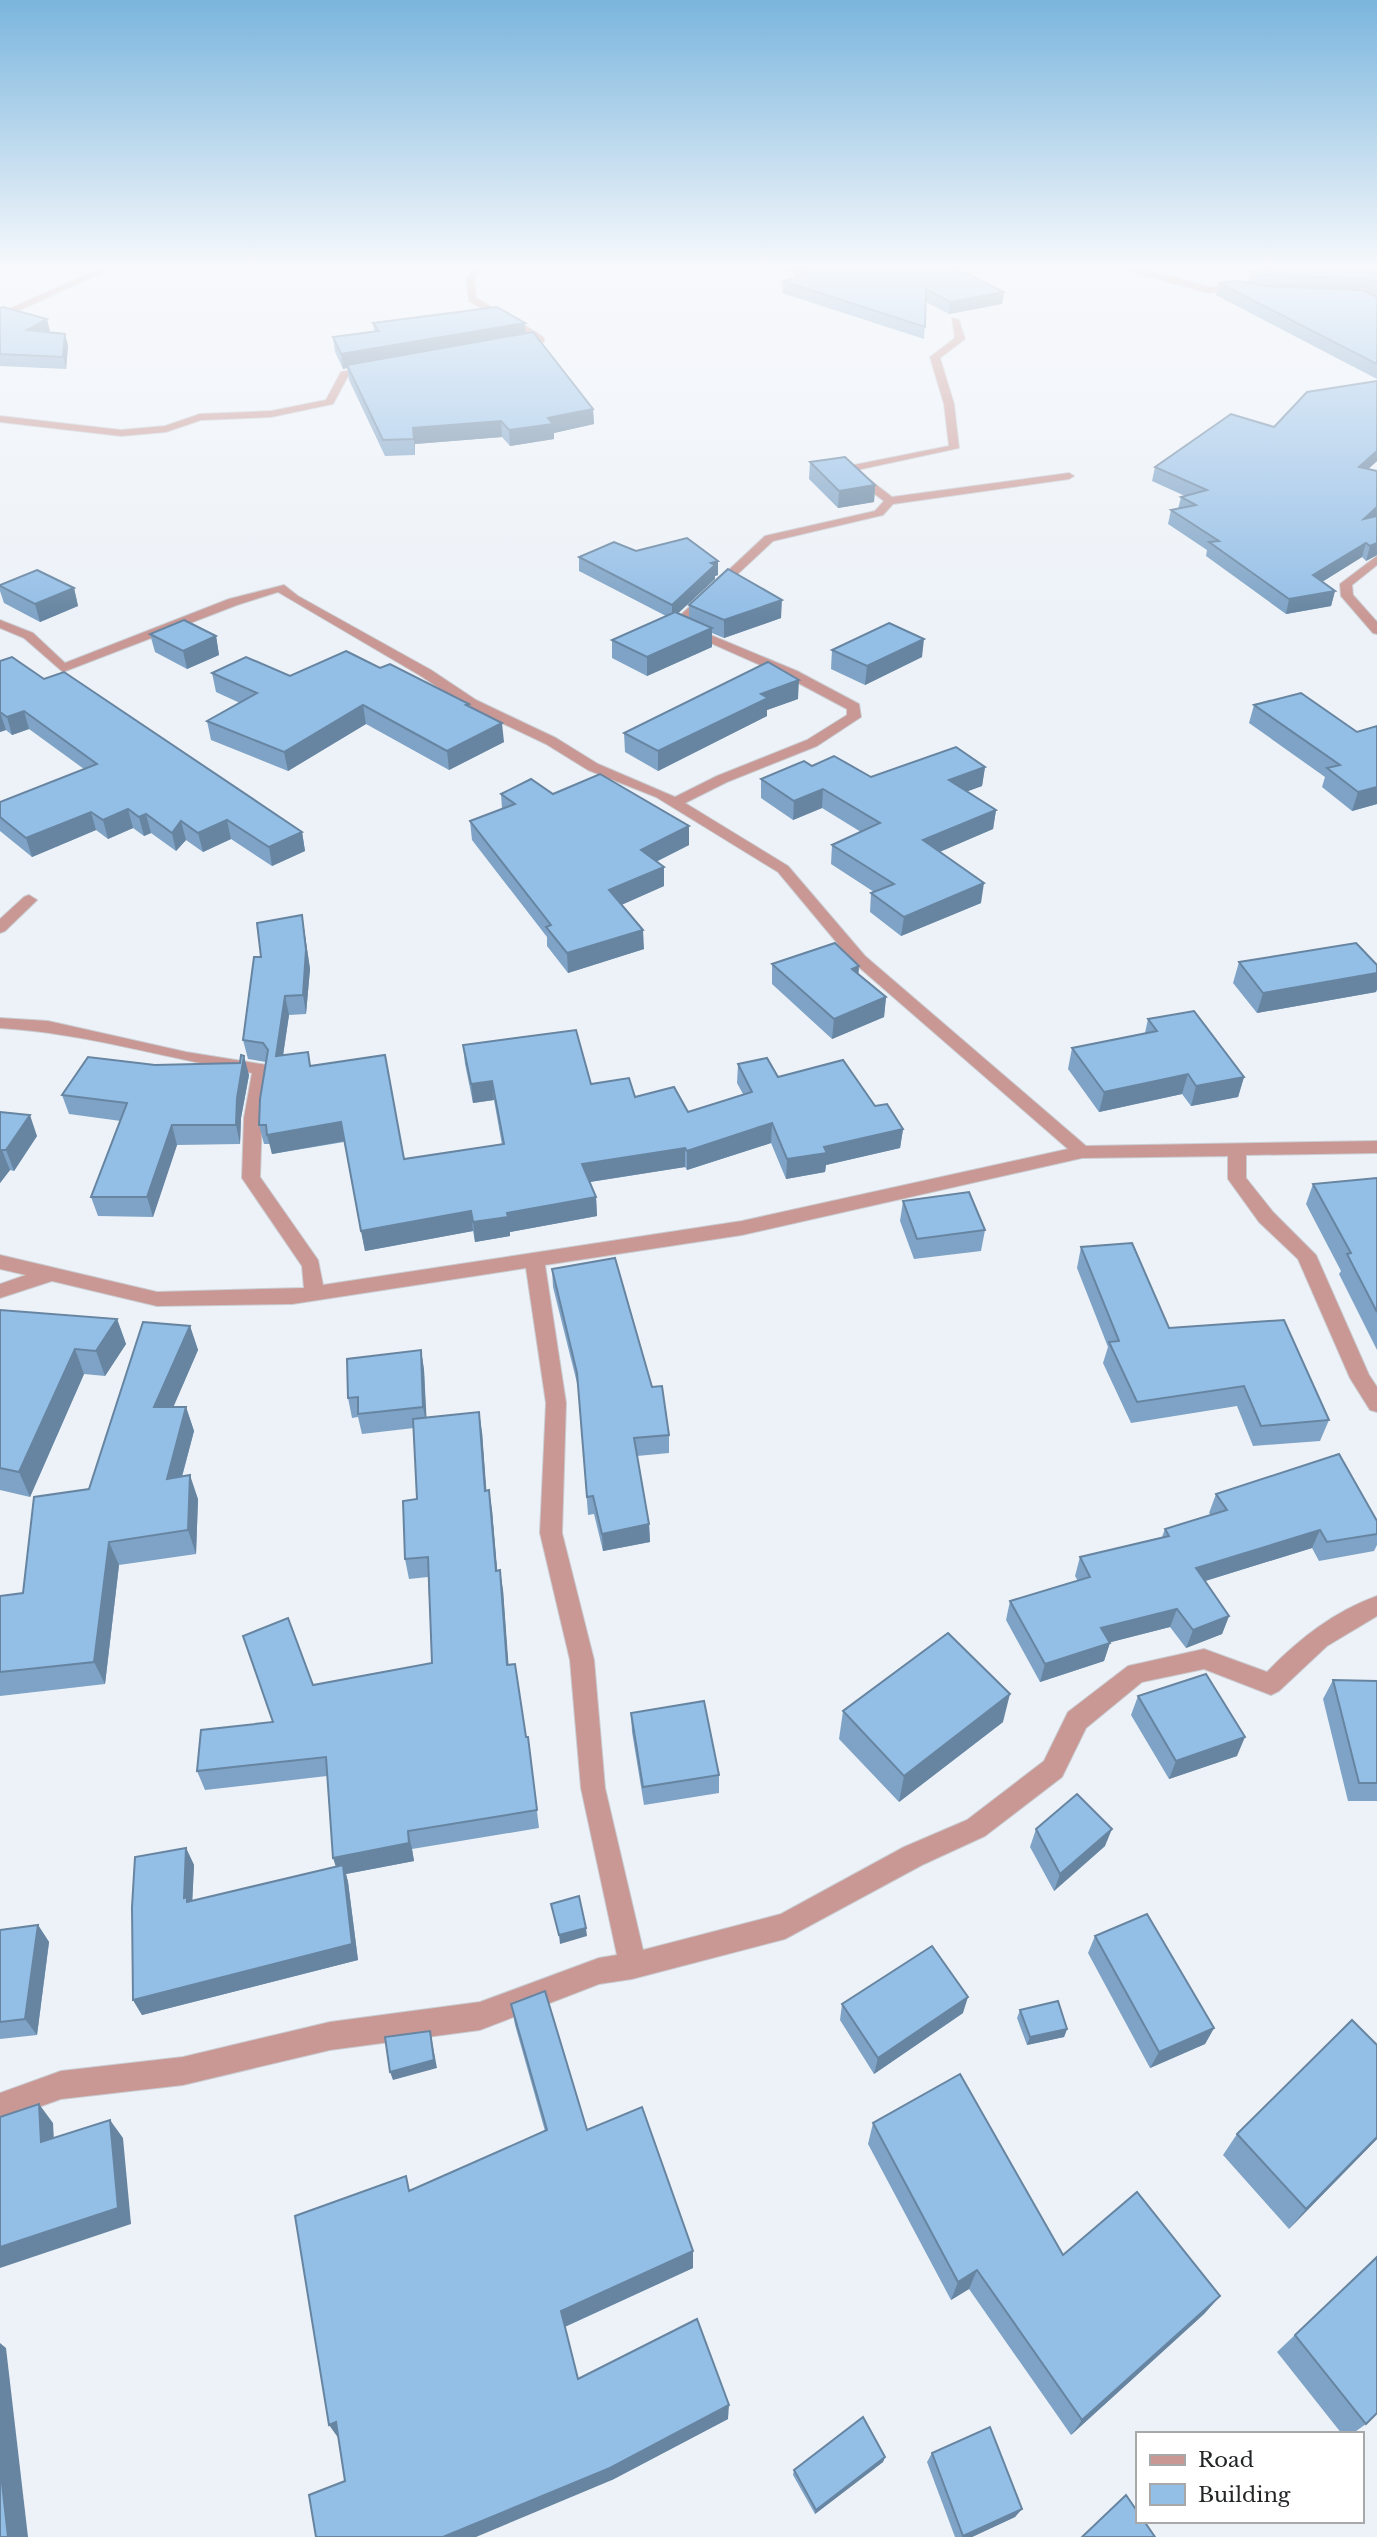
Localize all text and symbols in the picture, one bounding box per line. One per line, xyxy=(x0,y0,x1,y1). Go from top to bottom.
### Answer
legend xyxy=(1136,2432,1363,2523)
text: Road xyxy=(1198,2447,1254,2473)
text: Building xyxy=(1198,2482,1291,2508)

